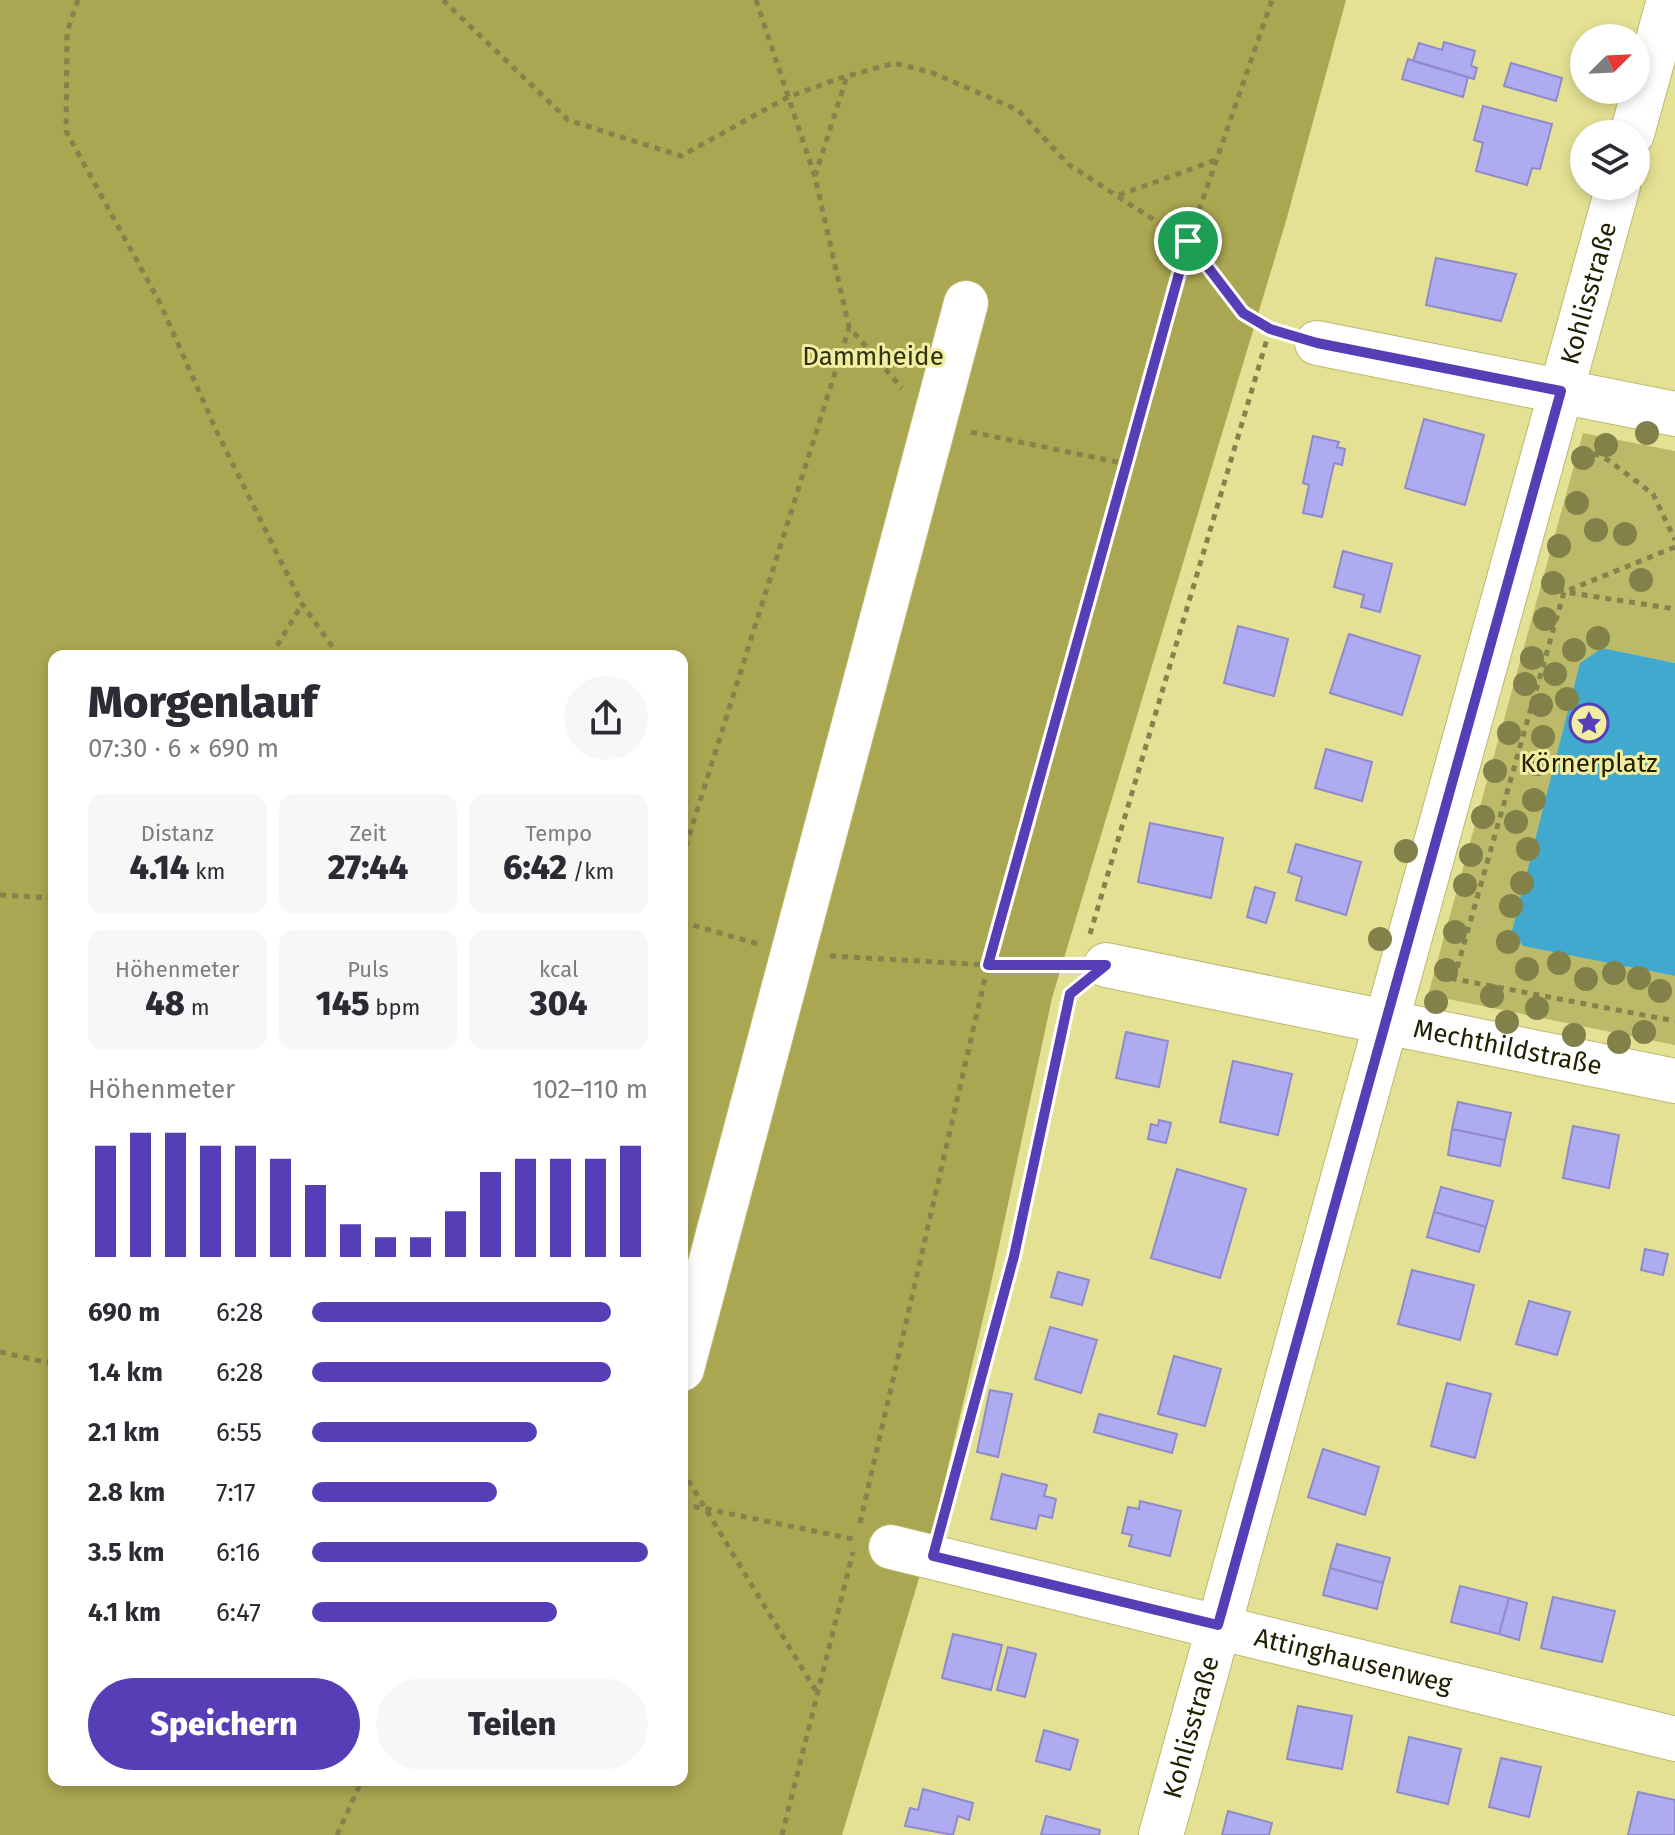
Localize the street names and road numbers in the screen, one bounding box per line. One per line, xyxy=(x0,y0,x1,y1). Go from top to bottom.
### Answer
street label: Kohlisstraße xyxy=(1554,218,1623,368)
street label: Mechthildstraße xyxy=(1411,1013,1605,1081)
street label: Attinghausenweg xyxy=(1251,1621,1456,1699)
street label: Kohlisstraße xyxy=(1156,1652,1225,1802)

